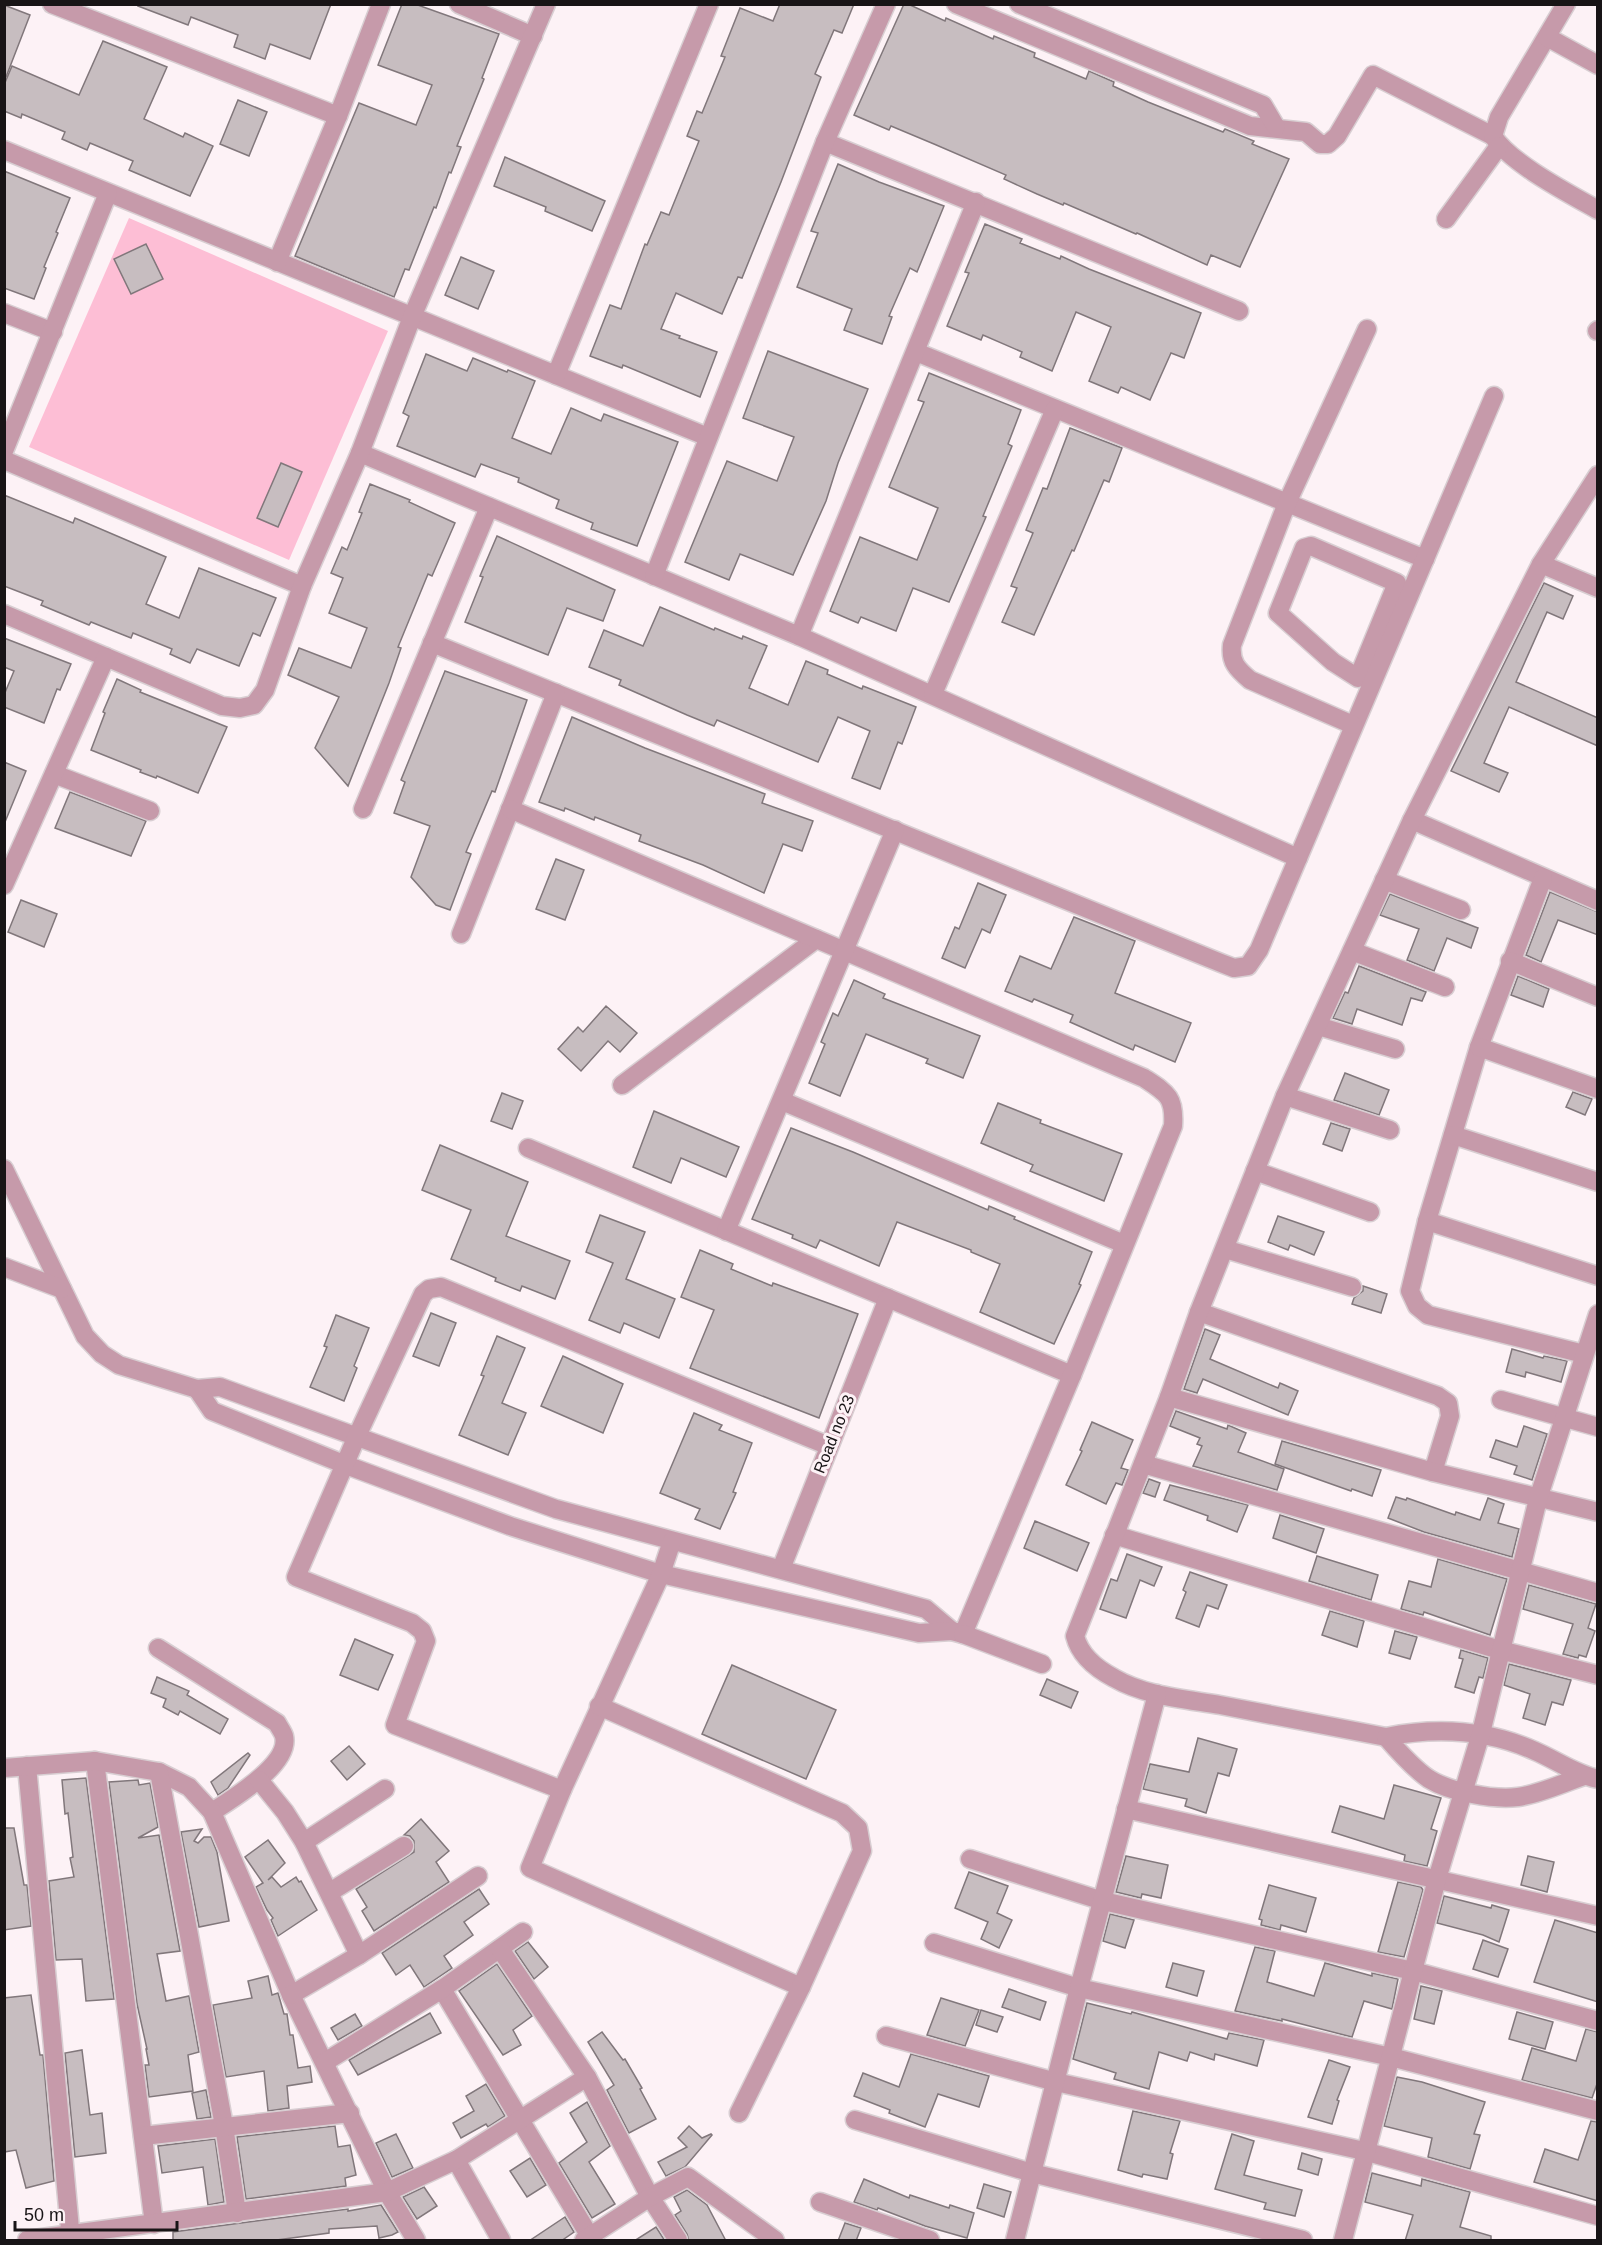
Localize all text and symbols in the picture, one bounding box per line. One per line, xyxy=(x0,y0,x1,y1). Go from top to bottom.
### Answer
street label: Road no 23 xyxy=(811,1392,857,1476)
scale bar xyxy=(15,2194,177,2232)
text: 50 m xyxy=(24,2205,64,2225)

